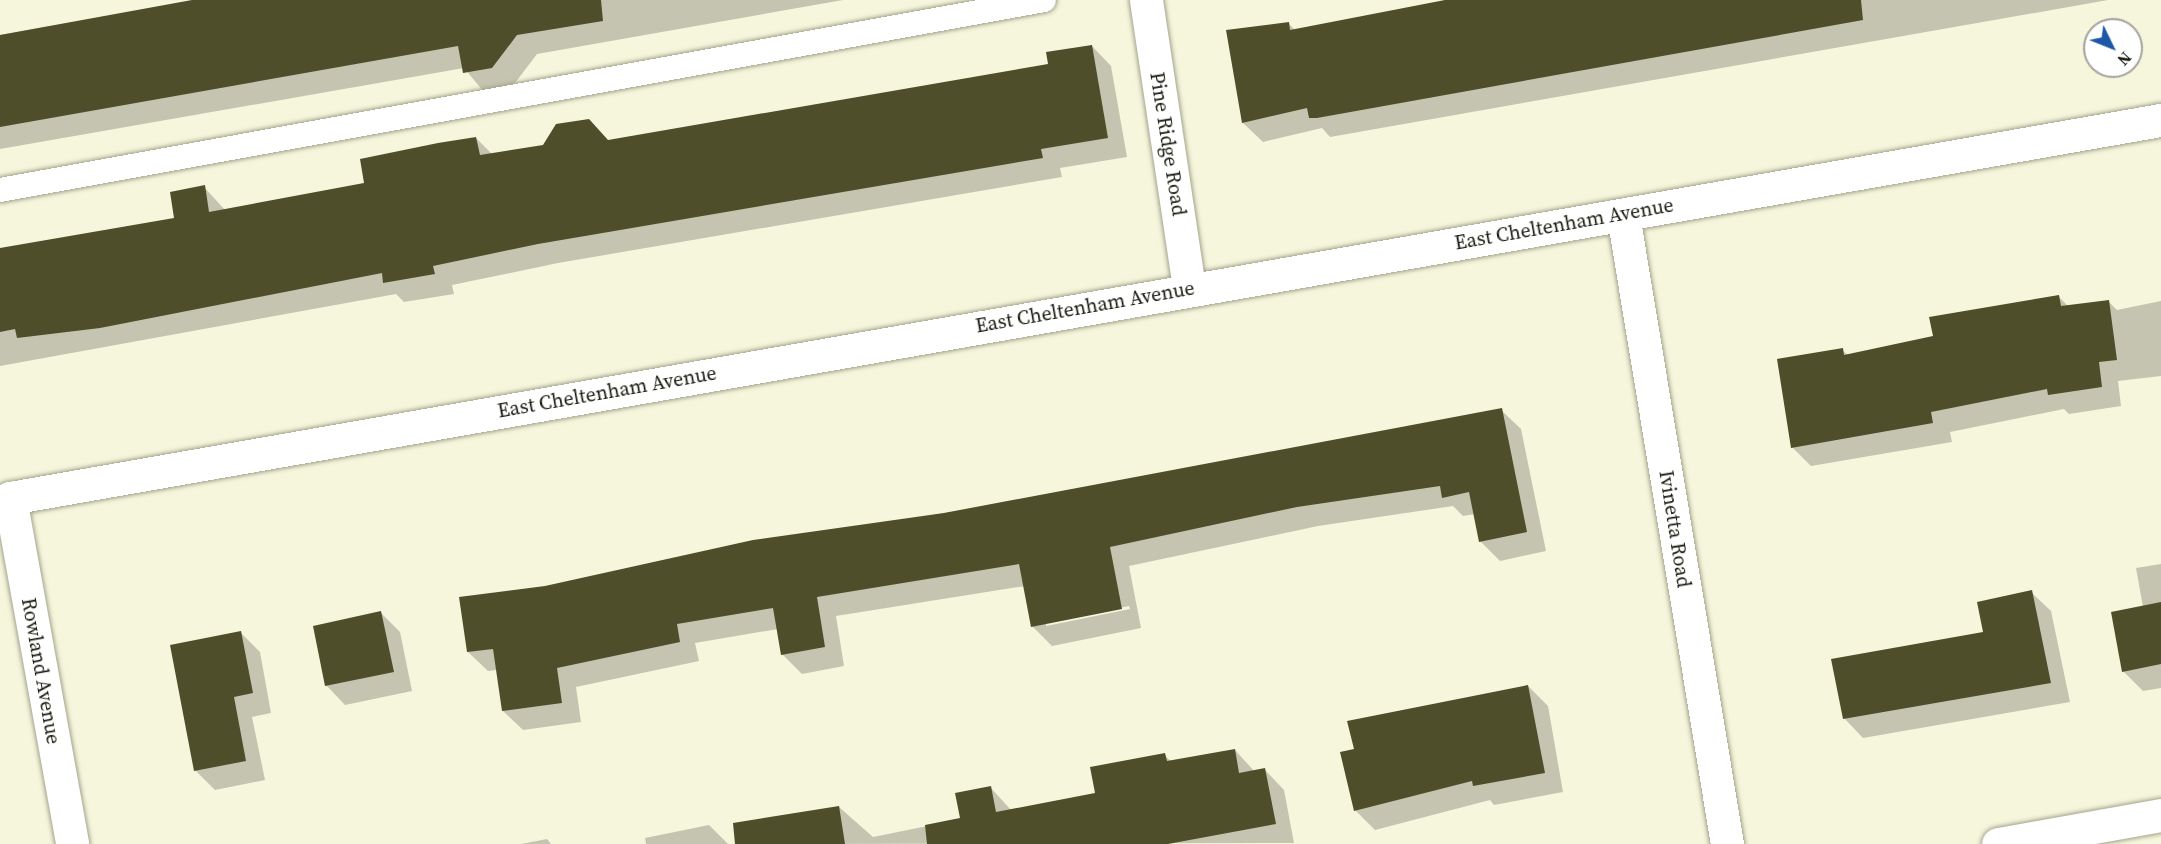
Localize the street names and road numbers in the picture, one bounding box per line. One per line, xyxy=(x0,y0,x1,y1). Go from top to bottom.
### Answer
street label: Pine Ridge Road xyxy=(1145,70,1191,218)
street label: East Cheltenham Avenue xyxy=(1453,193,1675,255)
street label: East Cheltenham Avenue xyxy=(974,276,1196,338)
street label: East Cheltenham Avenue xyxy=(496,361,718,423)
street label: Ivinetta Road xyxy=(1654,469,1696,589)
street label: Rowland Avenue xyxy=(16,596,66,746)

